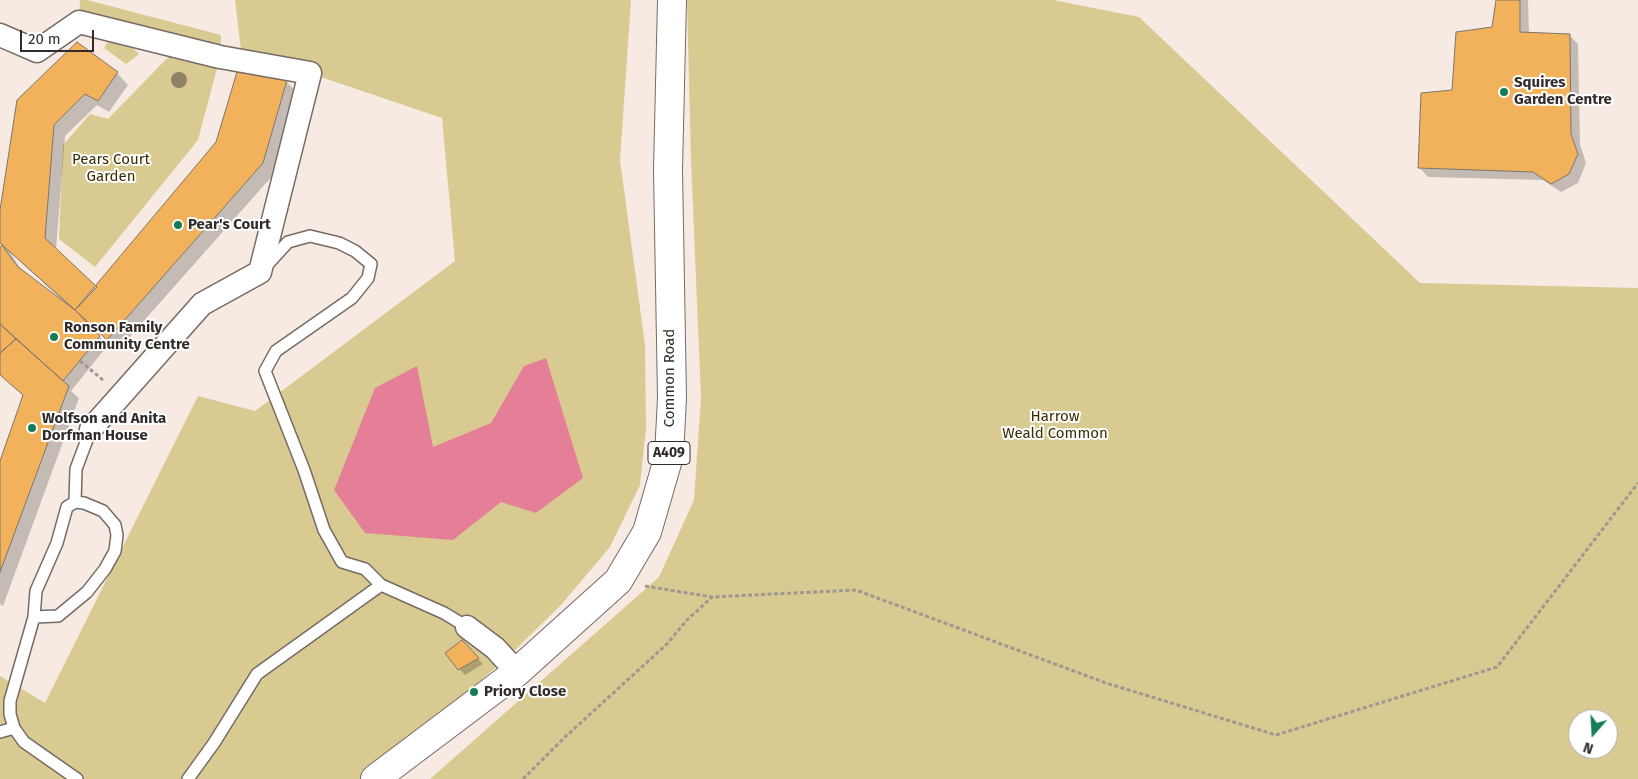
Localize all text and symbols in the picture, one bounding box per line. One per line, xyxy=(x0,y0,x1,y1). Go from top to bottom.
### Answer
scale bar xyxy=(22,20,96,52)
text: 20 m xyxy=(28,30,61,48)
place label: Squires Garden Centre xyxy=(1514,74,1612,109)
marker: Squires Garden Centre xyxy=(1498,86,1510,98)
park label: Pears Court Garden xyxy=(72,151,150,186)
place label: Pear's Court xyxy=(188,216,271,234)
marker: Pear's Court xyxy=(172,219,184,231)
place label: Ronson Family Community Centre xyxy=(64,319,190,354)
street label: Common Road xyxy=(661,329,679,427)
marker: Ronson Family Community Centre xyxy=(48,331,60,343)
park label: Harrow Weald Common xyxy=(1002,408,1108,443)
place label: Wolfson and Anita Dorfman House xyxy=(42,410,166,445)
marker: Wolfson and Anita Dorfman House xyxy=(26,422,38,434)
road number: A409 xyxy=(648,442,690,464)
place label: Priory Close xyxy=(484,683,566,701)
marker: Priory Close xyxy=(468,686,480,698)
north arrow xyxy=(1568,709,1618,759)
text: N xyxy=(1581,738,1595,757)

